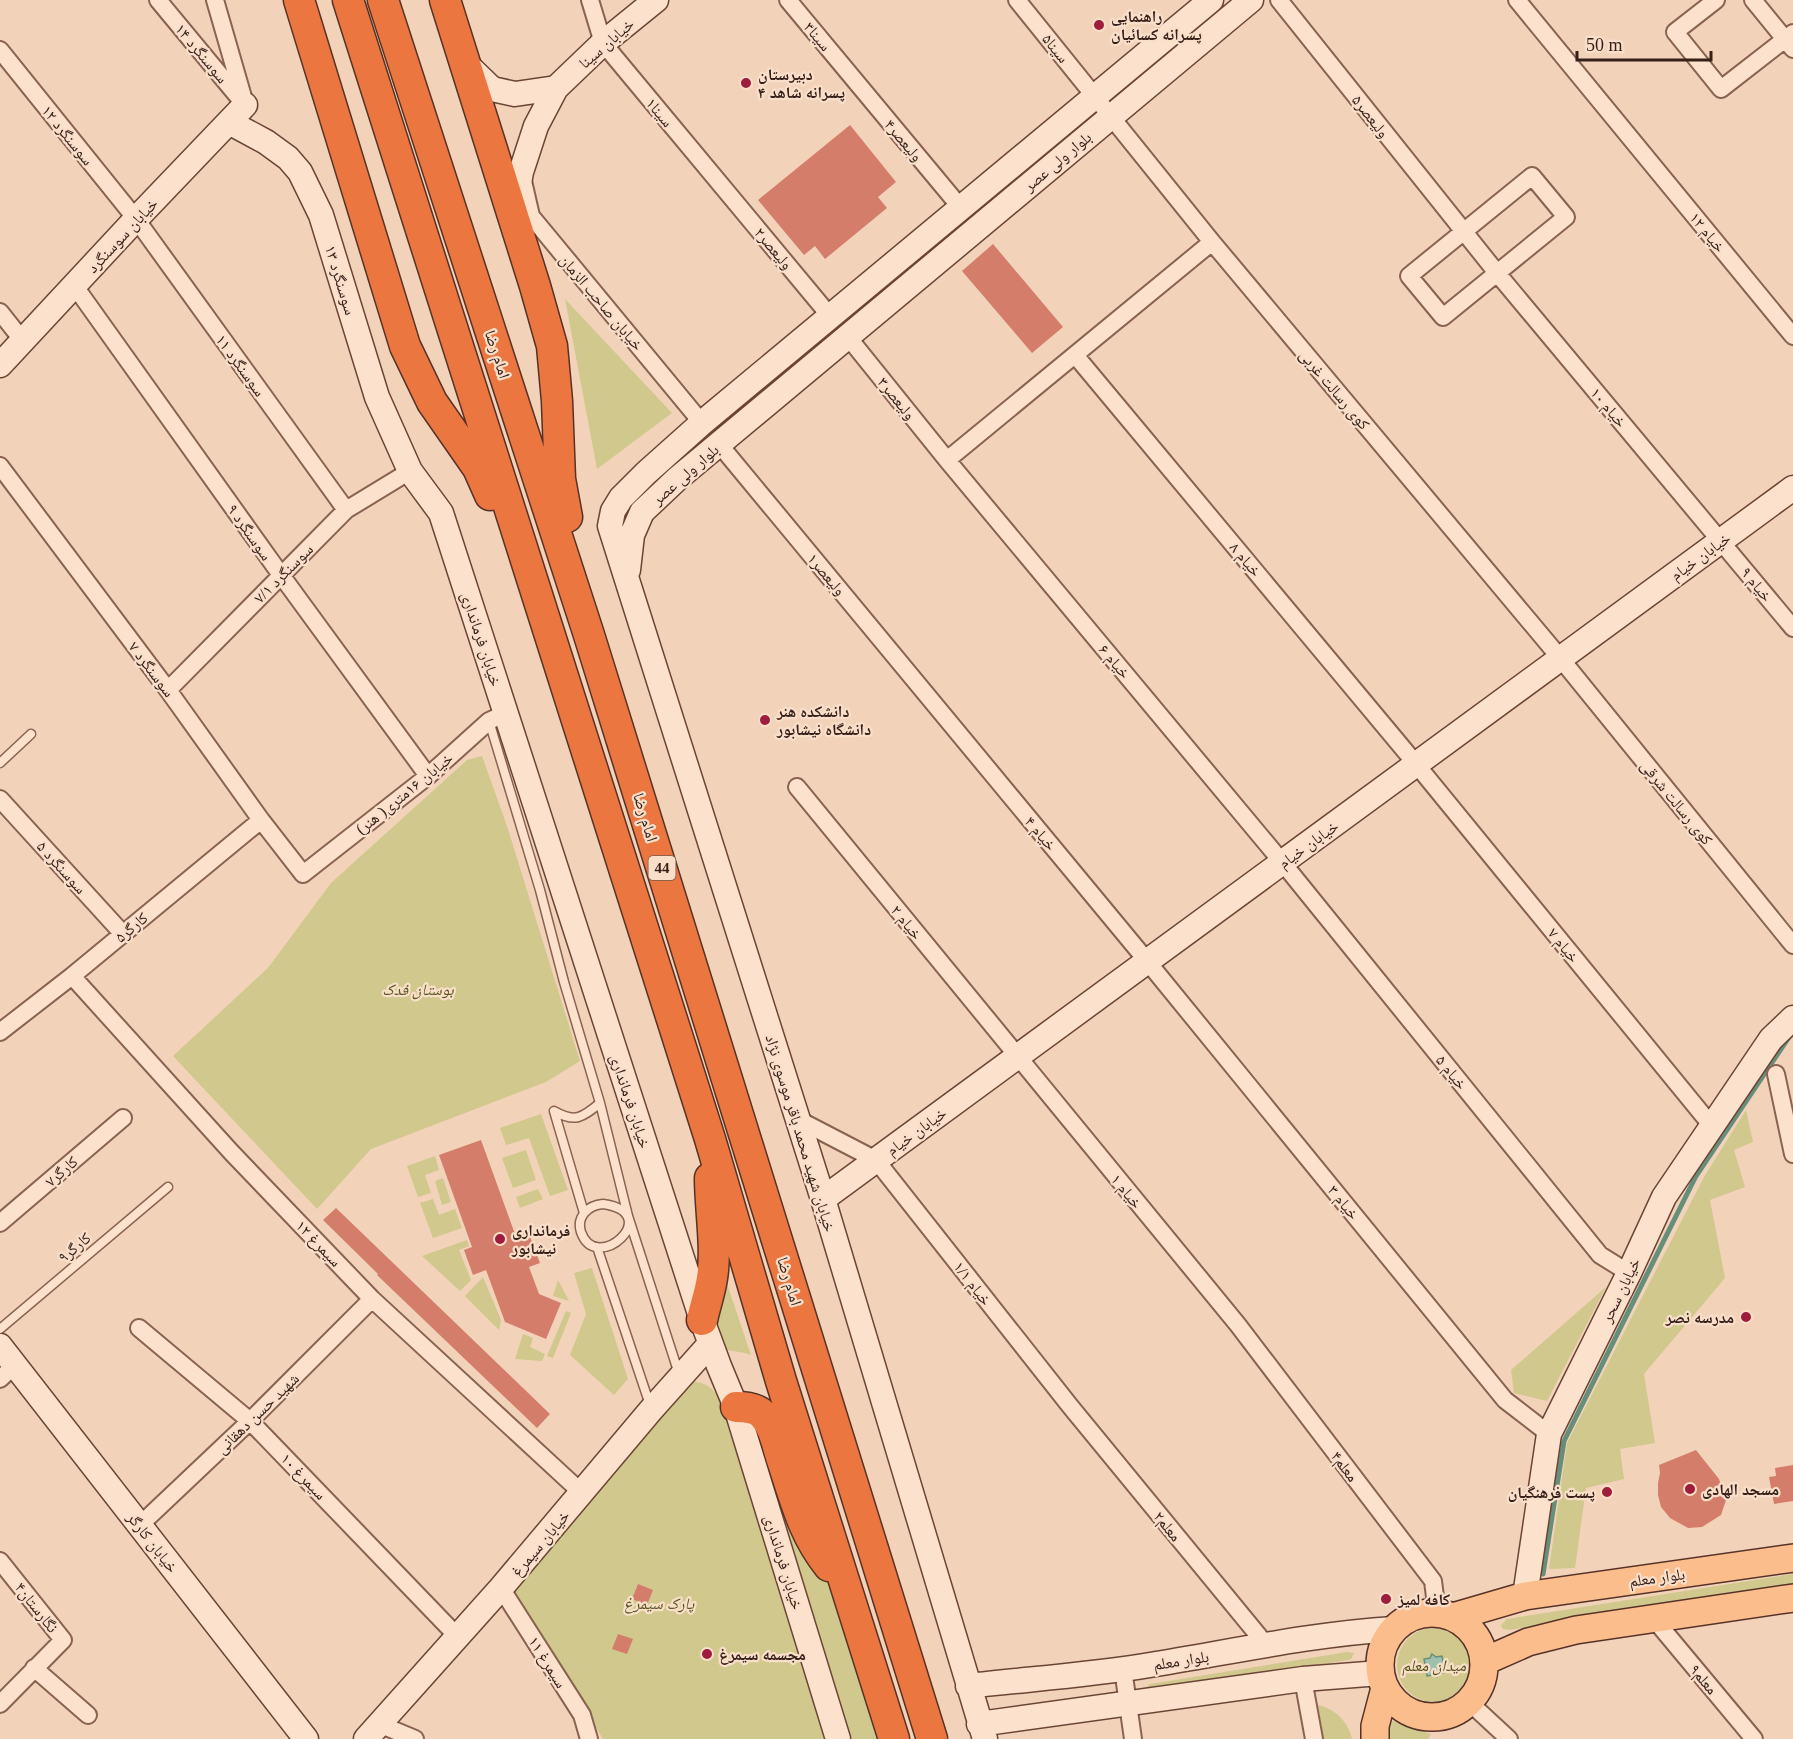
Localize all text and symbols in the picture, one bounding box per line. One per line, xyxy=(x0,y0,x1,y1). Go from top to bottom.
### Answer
place label: راهنمایی پسرانه کسائیان xyxy=(1111,8,1202,44)
street label: خیابان سینا xyxy=(576,15,638,73)
marker: راهنمایی پسرانه کسائیان xyxy=(1092,18,1106,32)
street label: سینا۳ xyxy=(801,19,834,54)
street label: سوسنگرد ۱۴ xyxy=(171,20,231,87)
scale bar xyxy=(1577,24,1710,62)
street label: سینا۵ xyxy=(1039,30,1072,66)
text: 50 m xyxy=(1586,35,1623,55)
place label: دبیرستان پسرانه شاهد ۴ xyxy=(758,66,845,102)
marker: دبیرستان پسرانه شاهد ۴ xyxy=(739,76,753,90)
street label: ولیعصر۵ xyxy=(1348,92,1393,142)
street label: سینا۱ xyxy=(643,95,676,130)
street label: سوسنگرد ۱۲ xyxy=(38,102,97,169)
street label: ولیعصر۴ xyxy=(880,116,926,165)
street label: بلوار ولی عصر xyxy=(1019,128,1096,197)
street label: خیابان سوسنگرد xyxy=(84,195,163,277)
street label: خیام ۱۲ xyxy=(1685,209,1729,257)
street label: ولیعصر۲ xyxy=(750,224,796,273)
street label: سوسنگرد ۱۳ xyxy=(321,243,359,317)
street label: خیابان صاحب الزمان xyxy=(555,251,647,355)
street label: امام رضا xyxy=(480,328,513,381)
street label: سوسنگرد ۱۱ xyxy=(212,331,269,400)
street label: کوی رسالت غربی xyxy=(1295,346,1373,434)
street label: ولیعصر۳ xyxy=(874,374,919,423)
street label: خیام ۱۰ xyxy=(1586,384,1630,432)
street label: بلوار ولی عصر xyxy=(648,441,723,510)
street label: سوسنگرد ۹ xyxy=(223,501,275,564)
street label: خیابان خیام xyxy=(1667,529,1735,585)
street label: خیام ۸ xyxy=(1225,539,1265,581)
street label: سوسنگرد ۷/۱ xyxy=(250,540,317,607)
street label: ولیعصر۱ xyxy=(803,550,849,599)
street label: خیام ۹ xyxy=(1736,564,1775,606)
street label: خیابان فرمانداری xyxy=(456,590,505,689)
street label: سوسنگرد ۷ xyxy=(125,638,178,701)
street label: خیام ۶ xyxy=(1094,641,1134,683)
place label: دانشکده هنر دانشگاه نیشابور xyxy=(776,703,871,739)
marker: دانشکده هنر دانشگاه نیشابور xyxy=(758,713,772,727)
street label: خیابان ۱۶متری( هنر) xyxy=(353,749,457,839)
street label: کوی رسالت شرقی xyxy=(1636,757,1716,850)
street label: امام رضا xyxy=(628,791,661,844)
street label: خیام ۴ xyxy=(1020,813,1060,855)
street label: خیابان خیام xyxy=(1275,817,1343,873)
street label: سوسنگرد ۵ xyxy=(33,838,90,898)
road number: 44 xyxy=(648,856,676,880)
street label: خیام ۲ xyxy=(886,902,925,944)
street label: کارگر۵ xyxy=(112,909,152,947)
street label: خیام ۷ xyxy=(1543,925,1582,967)
park label: بوستان فدک xyxy=(382,981,454,1000)
street label: خیابان شهید محمد باقر موسوی نژاد xyxy=(760,1032,839,1234)
street label: خیابان فرمانداری xyxy=(605,1052,654,1151)
street label: خیام ۵ xyxy=(1431,1052,1470,1094)
street label: خیابان خیام xyxy=(883,1104,951,1160)
street label: کارگر۷ xyxy=(42,1153,82,1191)
street label: خیام ۱ xyxy=(1106,1171,1145,1213)
street label: خیام ۳ xyxy=(1323,1182,1362,1224)
street label: سیمرغ ۱۲ xyxy=(291,1217,345,1271)
place label: فرمانداری نیشابور xyxy=(511,1222,570,1258)
street label: کارگر۹ xyxy=(55,1229,95,1267)
marker: فرمانداری نیشابور xyxy=(493,1232,507,1246)
street label: امام رضا xyxy=(772,1255,805,1308)
street label: خیابان سحر xyxy=(1597,1255,1645,1327)
street label: خیام ۱/۱ xyxy=(949,1258,995,1310)
place label: مدرسه نصر xyxy=(1665,1309,1734,1326)
marker: مدرسه نصر xyxy=(1739,1310,1753,1324)
street label: شهید حسن دهقانی xyxy=(212,1370,304,1459)
street label: معلم۴ xyxy=(1326,1448,1361,1486)
street label: سیمرغ ۱۰ xyxy=(276,1450,330,1504)
place label: مسجد الهادی xyxy=(1702,1481,1779,1499)
marker: مسجد الهادی xyxy=(1683,1482,1697,1496)
place label: پست فرهنگیان xyxy=(1508,1484,1595,1502)
marker: پست فرهنگیان xyxy=(1600,1485,1614,1499)
street label: خیابان سیمرغ xyxy=(508,1507,574,1581)
street label: خیابان کارگر xyxy=(122,1508,181,1577)
street label: معلم۲ xyxy=(1149,1508,1185,1546)
street label: خیابان فرمانداری xyxy=(759,1513,806,1612)
street label: بلوار معلم xyxy=(1628,1565,1686,1592)
street label: نگارستان۴ xyxy=(10,1579,61,1637)
place label: کافه لمیز xyxy=(1397,1591,1450,1608)
marker: کافه لمیز xyxy=(1379,1592,1393,1606)
park label: پارک سیمرغ xyxy=(624,1595,695,1614)
street label: سیمرغ ۱۱ xyxy=(523,1633,570,1692)
place label: مجسمه سیمرغ xyxy=(719,1646,806,1665)
marker: مجسمه سیمرغ xyxy=(700,1647,714,1661)
street label: بلوار معلم xyxy=(1152,1648,1210,1675)
park label: میدان معلم xyxy=(1402,1657,1467,1676)
street label: معلم۹ xyxy=(1685,1661,1721,1699)

